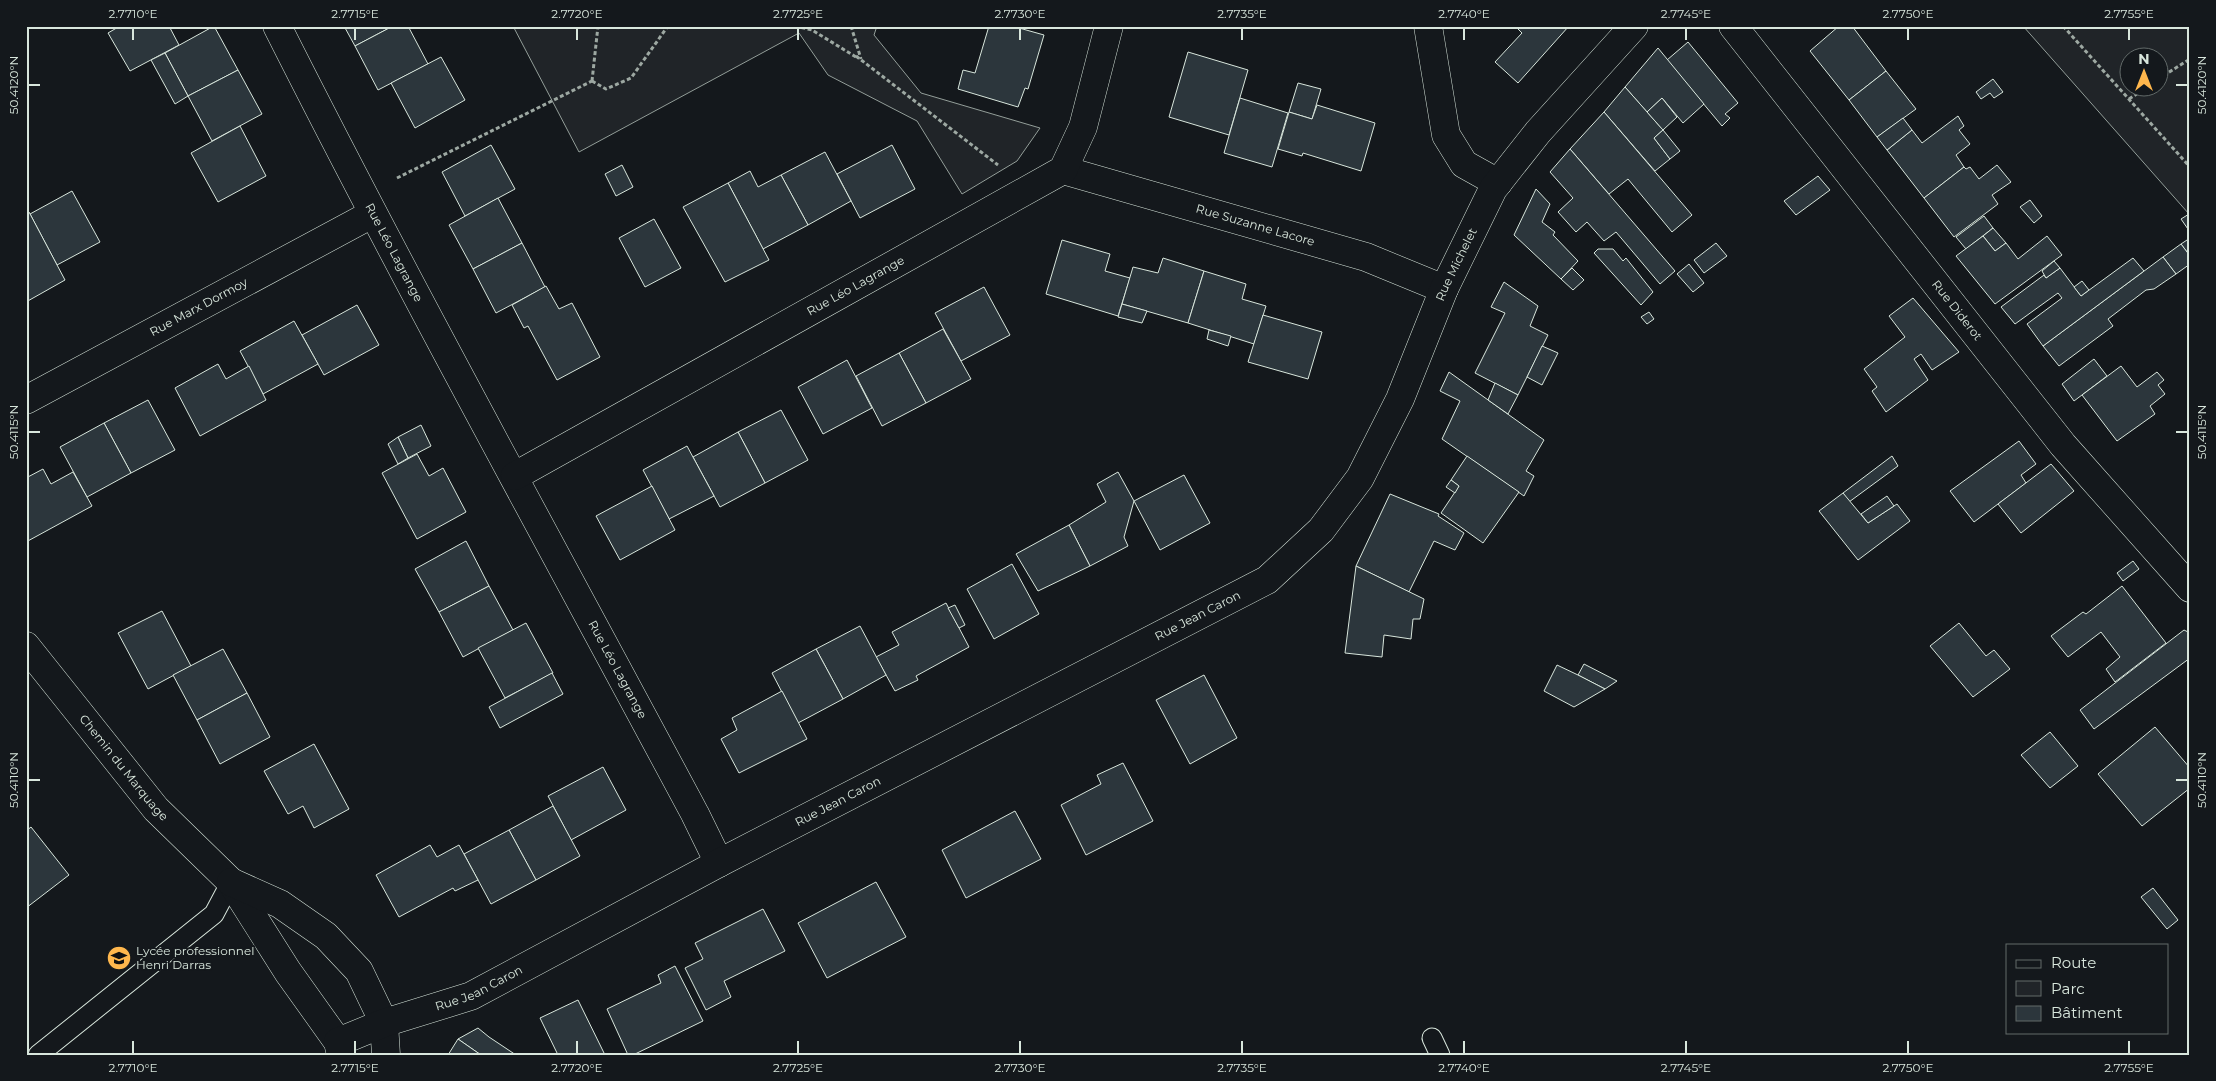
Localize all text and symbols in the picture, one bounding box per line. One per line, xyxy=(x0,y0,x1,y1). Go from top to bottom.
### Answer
text: 2.7710°E xyxy=(109,6,157,21)
text: 2.7715°E xyxy=(331,6,379,21)
text: 2.7720°E xyxy=(551,6,603,21)
text: 2.7725°E xyxy=(773,6,823,21)
text: 2.7730°E xyxy=(994,6,1046,21)
text: 2.7735°E xyxy=(1217,6,1267,21)
text: 2.7740°E xyxy=(1438,6,1490,21)
text: 2.7745°E xyxy=(1661,6,1711,21)
text: 2.7750°E xyxy=(1882,6,1934,21)
text: 2.7755°E xyxy=(2104,6,2154,21)
north arrow xyxy=(2118,48,2168,98)
text: N xyxy=(2138,50,2150,68)
text: 50.4120°N xyxy=(6,56,21,114)
text: 50.4120°N xyxy=(2194,56,2209,114)
street label: Rue Léo Lagrange xyxy=(362,200,427,304)
street label: Rue Suzanne Lacore xyxy=(1194,201,1316,249)
street label: Rue Michelet xyxy=(1432,225,1480,303)
street label: Rue Léo Lagrange xyxy=(804,252,907,319)
street label: Rue Marx Dormoy xyxy=(147,274,250,339)
street label: Rue Diderot xyxy=(1929,277,1986,343)
text: 50.4115°N xyxy=(6,405,21,459)
text: 50.4115°N xyxy=(2194,405,2209,459)
street label: Rue Jean Caron xyxy=(1152,587,1243,644)
street label: Rue Léo Lagrange xyxy=(585,618,650,721)
street label: Chemin du Marquage xyxy=(76,711,171,824)
text: 50.4110°N xyxy=(6,752,21,808)
text: 50.4110°N xyxy=(2194,752,2209,808)
street label: Rue Jean Caron xyxy=(792,773,883,830)
place label: Lycée professionnel Henri Darras xyxy=(136,943,254,972)
legend xyxy=(2006,944,2168,1034)
school or university icon: Lycée professionnel Henri Darras xyxy=(106,945,132,971)
text: Route xyxy=(2051,953,2096,972)
street label: Rue Jean Caron xyxy=(433,962,525,1014)
text: Parc xyxy=(2051,979,2085,998)
text: Bâtiment xyxy=(2051,1003,2123,1022)
text: 2.7710°E xyxy=(109,1060,157,1075)
text: 2.7715°E xyxy=(331,1060,379,1075)
text: 2.7720°E xyxy=(551,1060,603,1075)
text: 2.7725°E xyxy=(773,1060,823,1075)
text: 2.7730°E xyxy=(994,1060,1046,1075)
text: 2.7735°E xyxy=(1217,1060,1267,1075)
text: 2.7740°E xyxy=(1438,1060,1490,1075)
text: 2.7745°E xyxy=(1661,1060,1711,1075)
text: 2.7750°E xyxy=(1882,1060,1934,1075)
text: 2.7755°E xyxy=(2104,1060,2154,1075)

